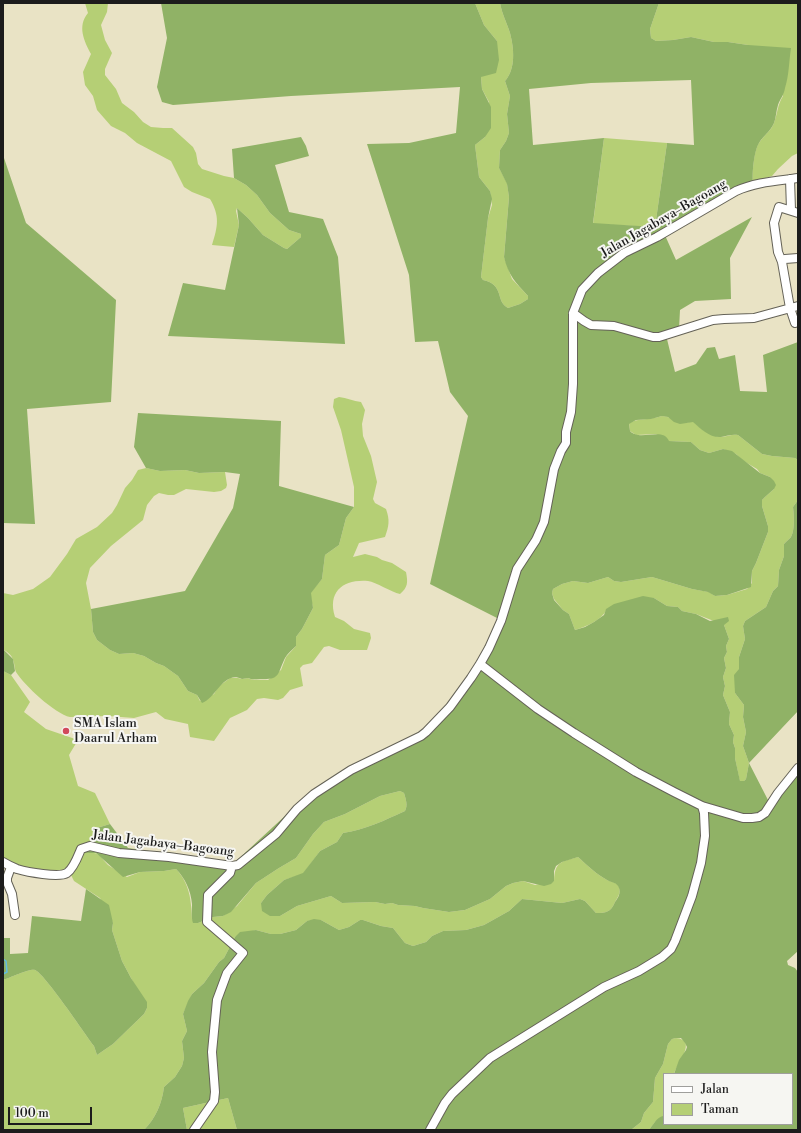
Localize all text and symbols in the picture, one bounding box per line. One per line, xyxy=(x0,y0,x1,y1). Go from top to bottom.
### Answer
street label: Jalan Jagabaya–Bagoang xyxy=(598,177,730,261)
place label: SMA Islam Daarul Arham xyxy=(74,716,157,747)
marker: SMA Islam Daarul Arham xyxy=(61,726,71,736)
street label: Jalan Jagabaya–Bagoang xyxy=(91,828,235,860)
legend xyxy=(663,1073,793,1125)
text: Jalan xyxy=(701,1082,729,1097)
scale bar xyxy=(10,1099,94,1125)
text: Taman xyxy=(701,1102,739,1117)
text: 100 m xyxy=(15,1106,49,1121)

